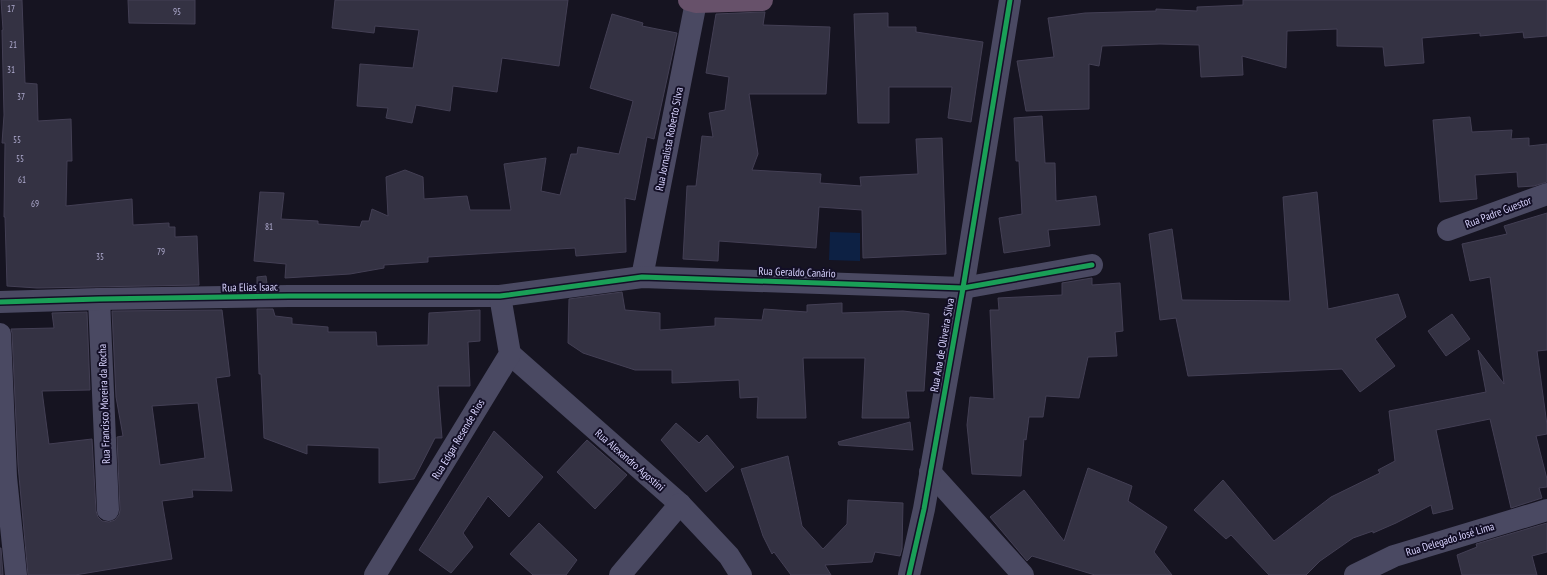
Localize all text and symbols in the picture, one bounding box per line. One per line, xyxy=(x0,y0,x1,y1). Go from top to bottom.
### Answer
house number: 17 xyxy=(7,3,15,14)
house number: 95 xyxy=(173,6,181,17)
house number: 21 xyxy=(9,39,17,50)
house number: 31 xyxy=(7,64,15,75)
street label: Rua Jornalista Roberto Silva xyxy=(652,86,686,192)
house number: 37 xyxy=(17,91,25,102)
house number: 55 xyxy=(13,134,21,145)
house number: 55 xyxy=(16,153,24,164)
house number: 61 xyxy=(18,174,26,185)
street label: Rua Padre Guestor xyxy=(1463,193,1533,231)
house number: 69 xyxy=(31,198,39,209)
house number: 81 xyxy=(265,221,273,232)
house number: 79 xyxy=(157,246,165,257)
house number: 35 xyxy=(96,251,104,262)
street label: Rua Geraldo Canário xyxy=(758,264,836,280)
street label: Rua Elias Isaac xyxy=(222,280,278,294)
street label: Rua Ana de Oliveira Silva xyxy=(927,297,957,393)
street label: Rua Francisco Moreira da Rocha xyxy=(95,344,113,464)
street label: Rua Edgar Resende Rios xyxy=(429,396,488,482)
street label: Rua Alexandro Agostini xyxy=(592,426,668,494)
street label: Rua Delegado José Lima xyxy=(1404,519,1496,559)

